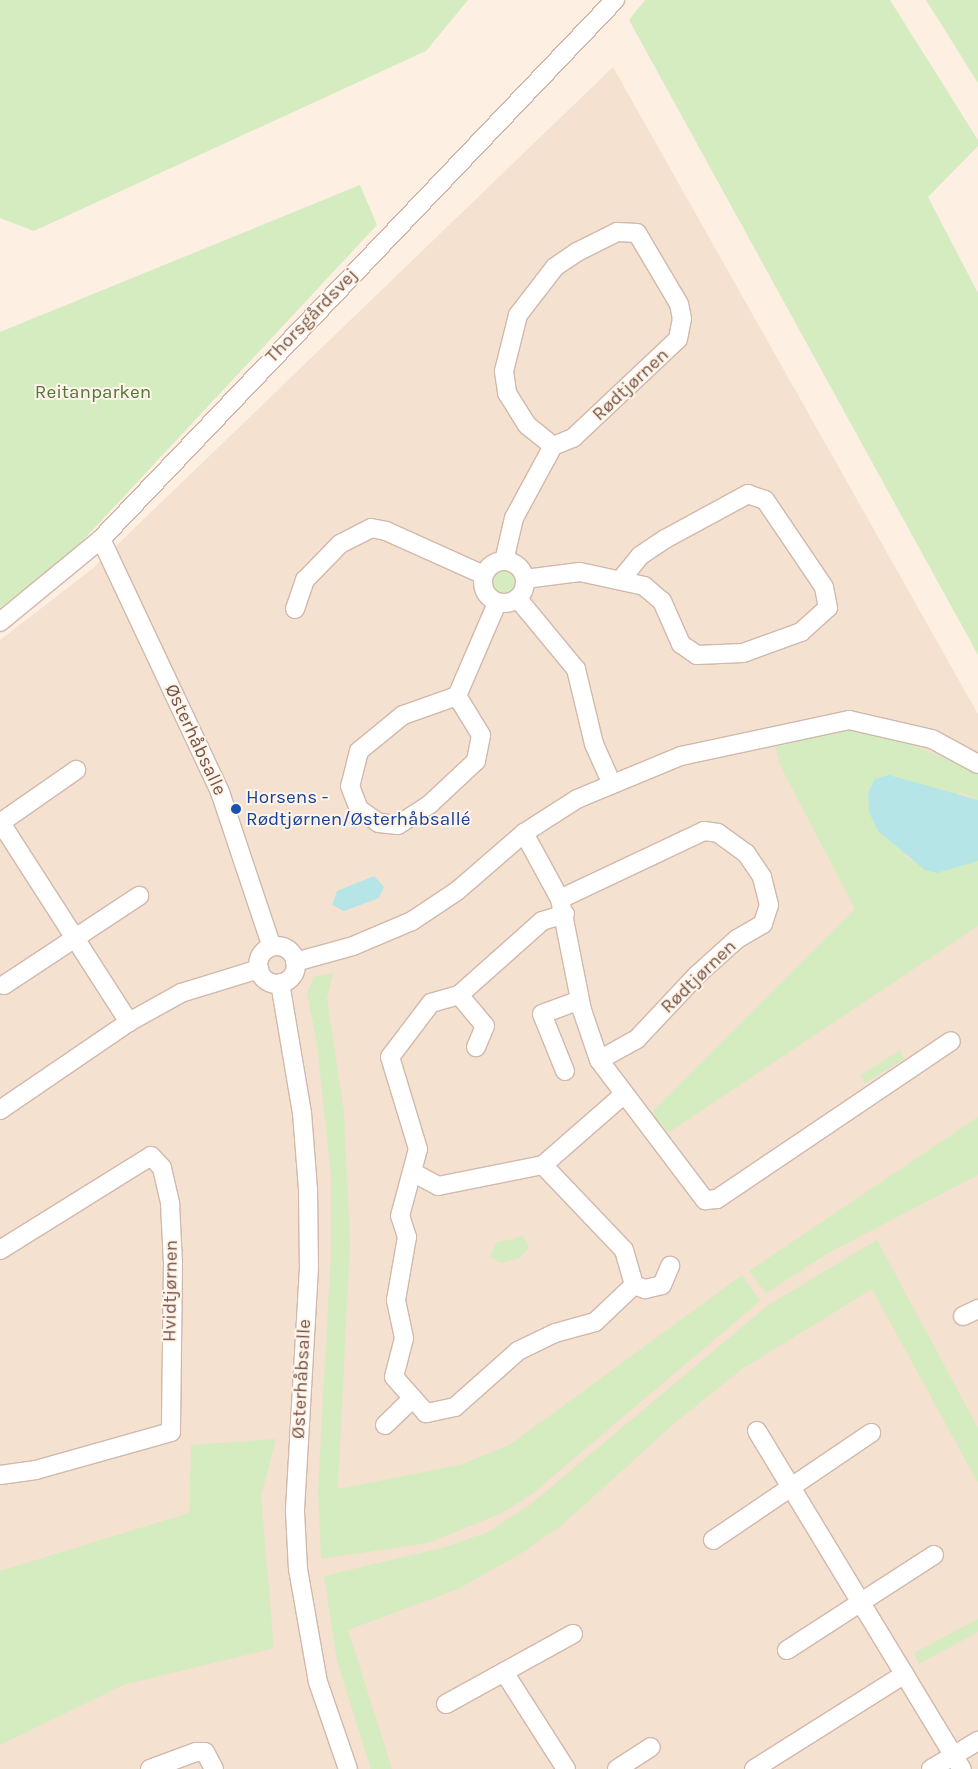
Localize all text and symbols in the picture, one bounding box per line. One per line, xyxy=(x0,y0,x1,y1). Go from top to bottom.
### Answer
street label: Thorsgårdsvej xyxy=(261,264,363,368)
street label: Rødtjørnen xyxy=(588,344,674,426)
park label: Reitanparken xyxy=(35,382,151,404)
street label: Østerhåbsalle xyxy=(159,681,231,799)
place label: Horsens - Rødtjørnen/Østerhåbsallé xyxy=(246,787,471,831)
marker: Horsens - Rødtjørnen/Østerhåbsallé xyxy=(230,803,242,815)
street label: Rødtjørnen xyxy=(656,935,742,1019)
street label: Hvidtjørnen xyxy=(159,1240,183,1342)
street label: Østerhåbsalle xyxy=(287,1318,317,1440)

